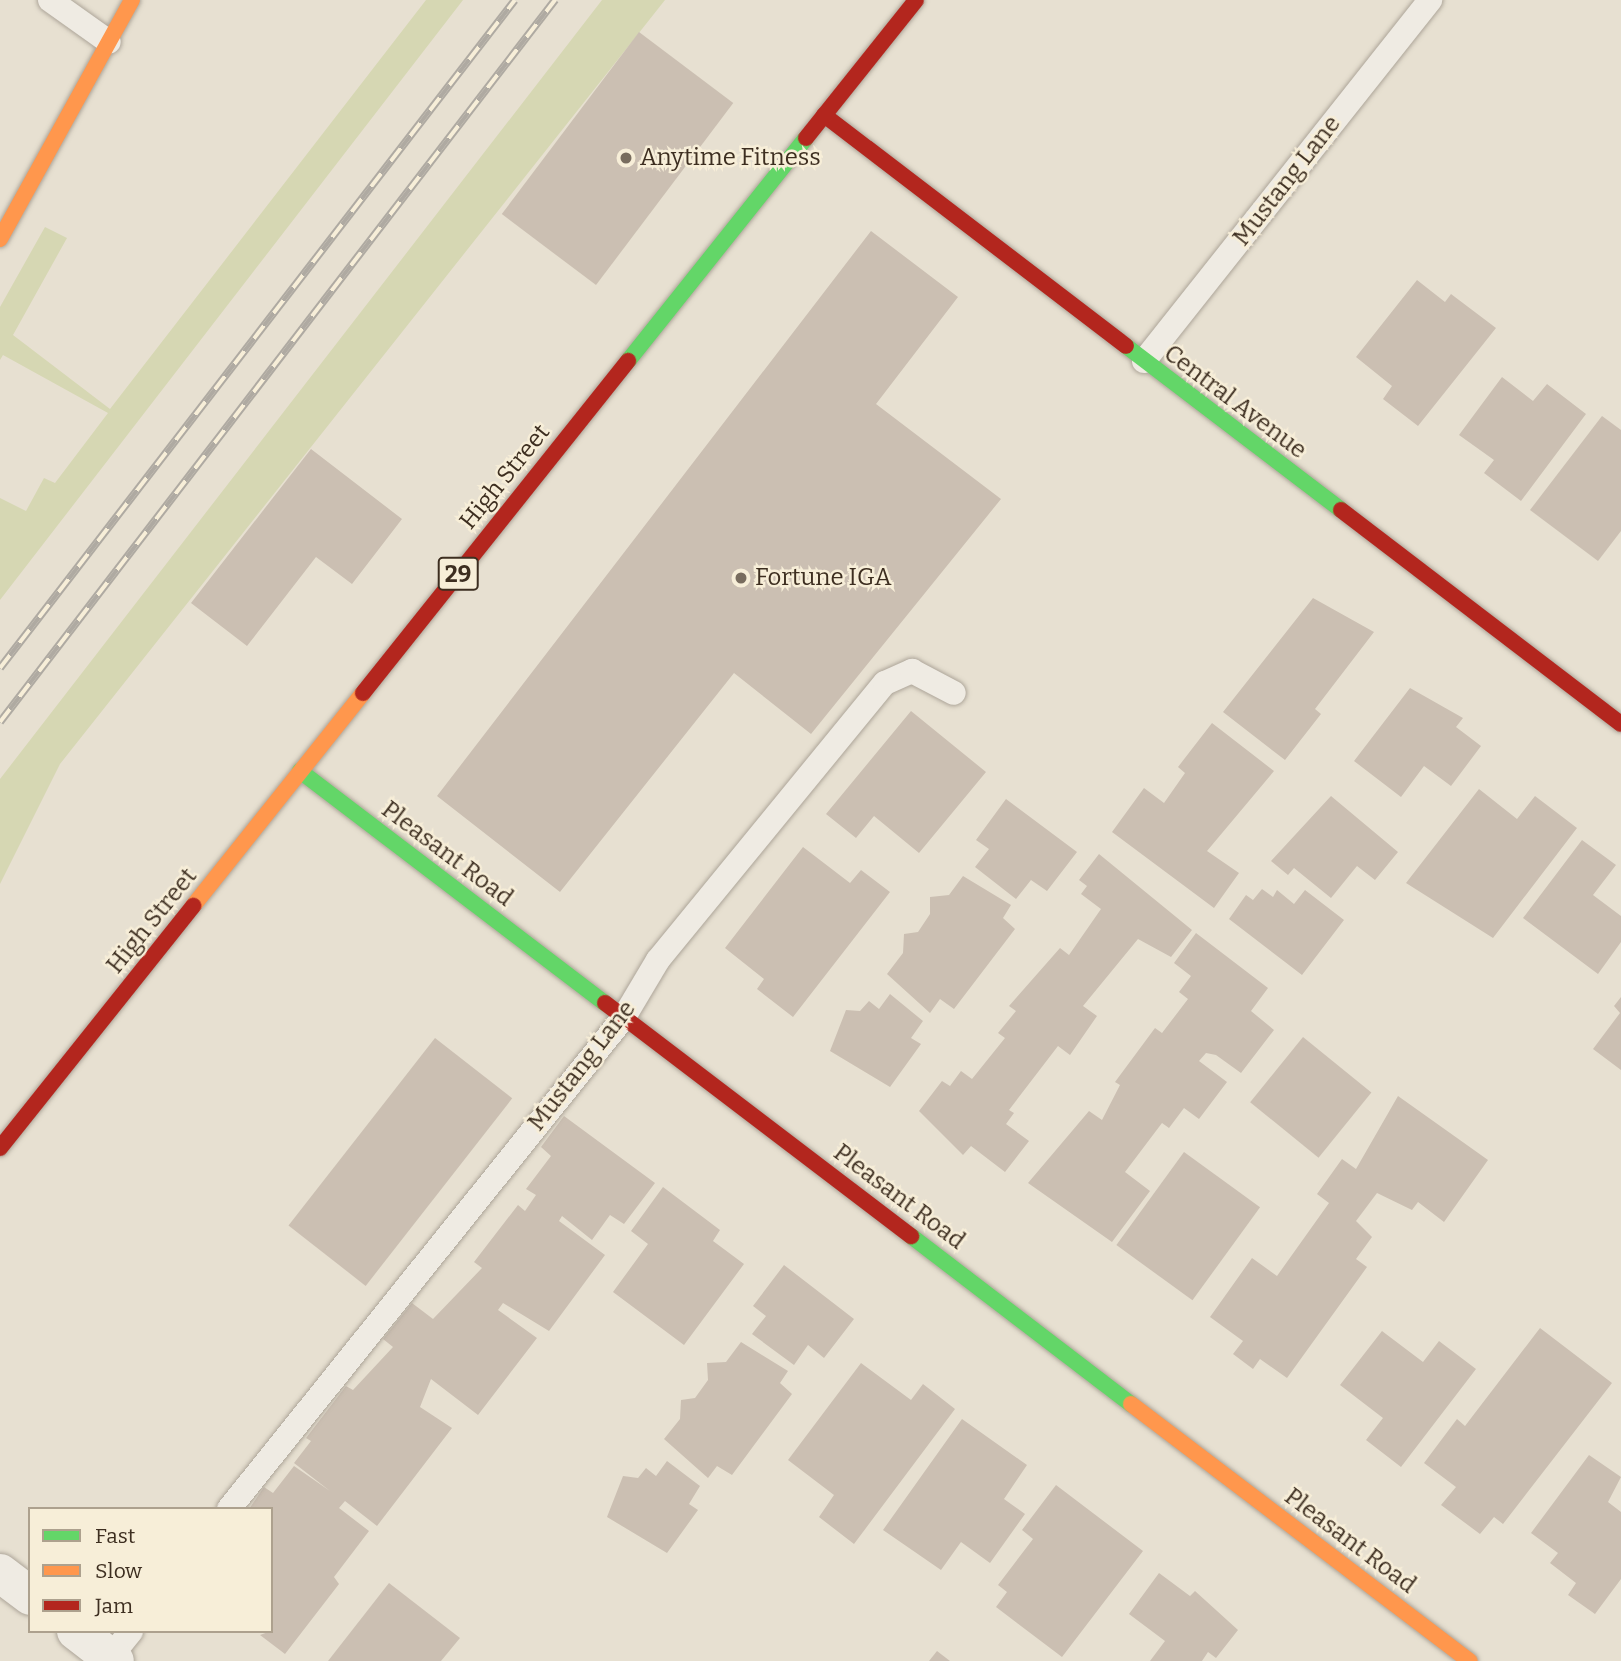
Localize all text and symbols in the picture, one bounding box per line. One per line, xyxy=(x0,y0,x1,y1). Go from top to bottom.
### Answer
street label: Mustang Lane xyxy=(1227,110,1347,252)
place label: Anytime Fitness xyxy=(640,144,821,172)
marker: Anytime Fitness xyxy=(618,150,634,166)
street label: Central Avenue xyxy=(1158,339,1312,465)
street label: High Street xyxy=(454,419,556,535)
road number: 29 xyxy=(437,554,479,594)
place label: Fortune IGA xyxy=(755,564,891,592)
marker: Fortune IGA xyxy=(733,570,749,586)
street label: Pleasant Road xyxy=(376,795,518,913)
street label: High Street xyxy=(101,863,203,979)
street label: Mustang Lane xyxy=(522,995,642,1137)
street label: Pleasant Road xyxy=(828,1138,970,1256)
street label: Pleasant Road xyxy=(1279,1482,1421,1600)
legend xyxy=(28,1507,273,1633)
text: Fast xyxy=(95,1523,135,1549)
text: Slow xyxy=(95,1558,142,1584)
text: Jam xyxy=(95,1593,133,1619)

